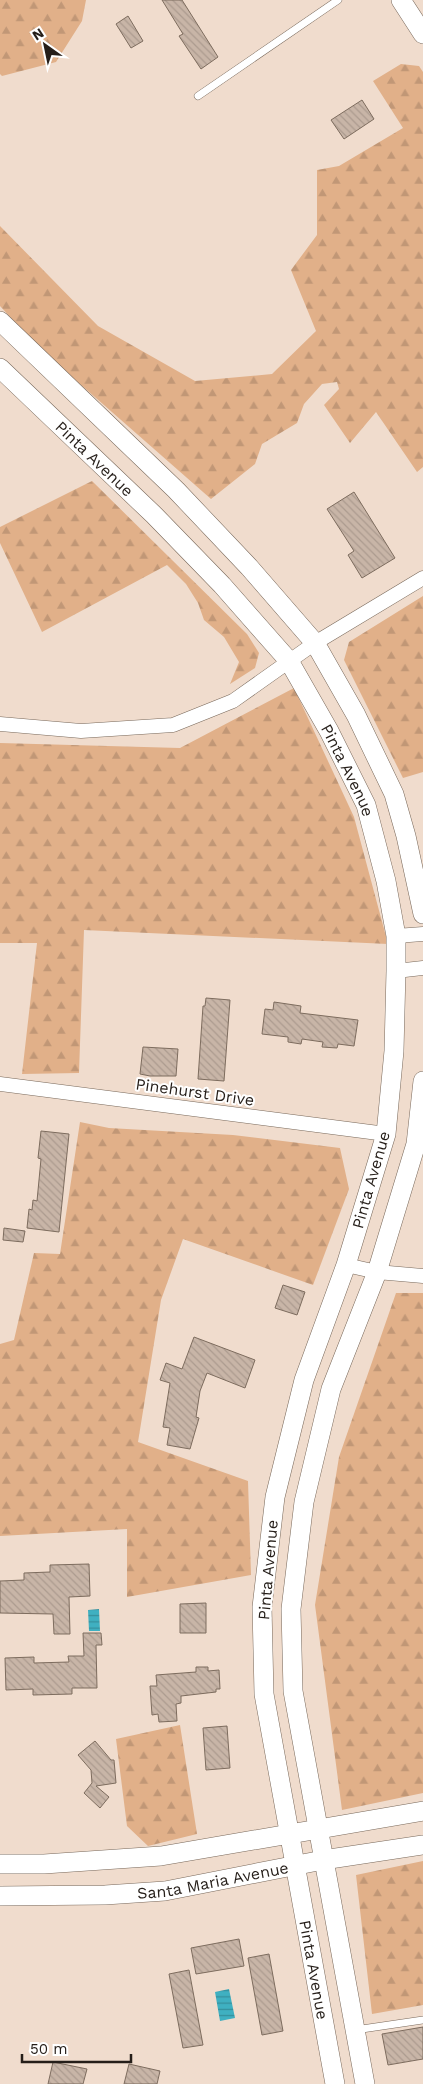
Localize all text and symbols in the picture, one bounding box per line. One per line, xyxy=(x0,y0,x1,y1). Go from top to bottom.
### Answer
north arrow xyxy=(20,20,70,70)
text: N xyxy=(29,25,47,44)
street label: Pinta Avenue xyxy=(52,417,138,500)
street label: Pinta Avenue xyxy=(317,720,378,818)
street label: Pinehurst Drive xyxy=(135,1074,255,1110)
street label: Pinta Avenue xyxy=(348,1129,394,1231)
street label: Pinta Avenue xyxy=(254,1519,282,1621)
street label: Santa Maria Avenue xyxy=(137,1857,290,1902)
street label: Pinta Avenue xyxy=(296,1918,333,2021)
scale bar xyxy=(22,2032,131,2064)
text: 50 m xyxy=(30,2040,67,2058)

